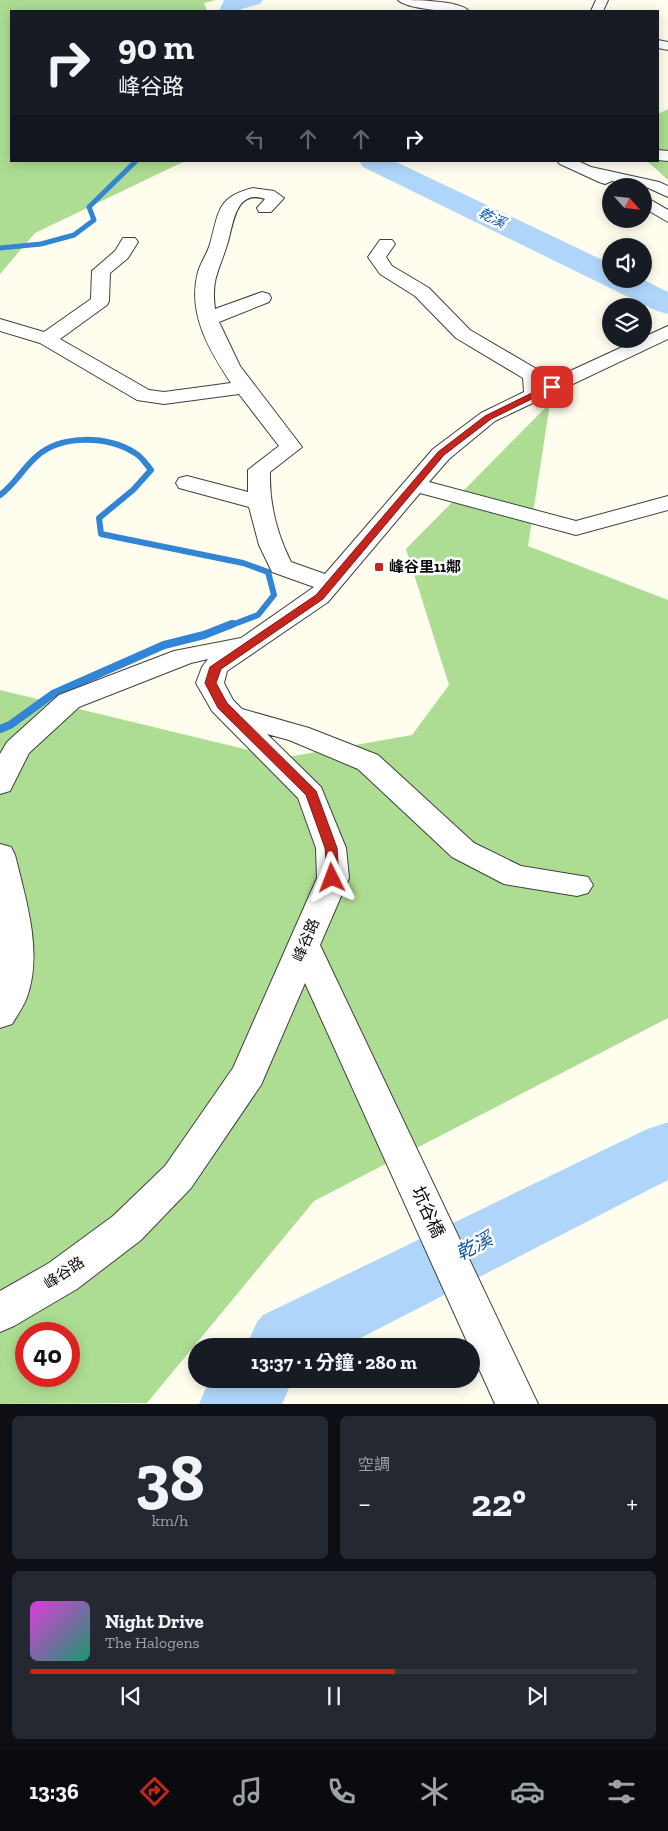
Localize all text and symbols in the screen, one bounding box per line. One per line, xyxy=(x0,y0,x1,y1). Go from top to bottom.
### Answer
text: 90 m xyxy=(118,26,194,68)
icon: right xyxy=(35,30,100,95)
text: 峰谷路 xyxy=(118,73,184,100)
icon: left xyxy=(241,125,269,153)
icon: ahead xyxy=(294,125,322,153)
icon: ahead xyxy=(347,125,375,153)
icon: right xyxy=(400,125,428,153)
north arrow xyxy=(602,178,652,228)
map controls xyxy=(602,178,652,348)
water label: 乾溪 xyxy=(476,204,510,233)
button: sound xyxy=(602,238,652,288)
button: layers xyxy=(602,298,652,348)
pin xyxy=(531,366,573,408)
icon: arrive xyxy=(538,373,566,401)
place label: 峰谷里11鄰 xyxy=(389,558,461,576)
marker: 峰谷里11鄰 xyxy=(373,561,385,573)
position arrow xyxy=(305,851,357,903)
street label: 峰谷路 xyxy=(289,916,323,964)
street label: 坑谷橋 xyxy=(407,1183,449,1241)
water label: 乾溪 xyxy=(452,1226,499,1265)
street label: 峰谷路 xyxy=(40,1253,88,1293)
speed limit sign: 40 xyxy=(15,1322,80,1387)
text: 13:37 · 1 分鐘 · 280 m xyxy=(251,1351,417,1374)
text: 38 xyxy=(135,1439,205,1517)
text: 空調 xyxy=(358,1455,390,1474)
text: 22° xyxy=(471,1480,526,1526)
text: − xyxy=(358,1487,371,1520)
text: + xyxy=(626,1487,638,1520)
text: km/h xyxy=(152,1511,188,1530)
text: Night Drive xyxy=(105,1610,204,1633)
text: The Halogens xyxy=(105,1633,200,1652)
icon: previous xyxy=(117,1682,145,1710)
icon: pause xyxy=(320,1682,348,1710)
icon: next xyxy=(523,1682,551,1710)
icon: directions xyxy=(137,1774,172,1809)
icon: music xyxy=(230,1774,265,1809)
icon: phone xyxy=(324,1774,359,1809)
icon: climate xyxy=(417,1774,452,1809)
icon: car xyxy=(510,1774,545,1809)
icon: filters xyxy=(604,1774,639,1809)
text: 13:36 xyxy=(29,1778,79,1805)

